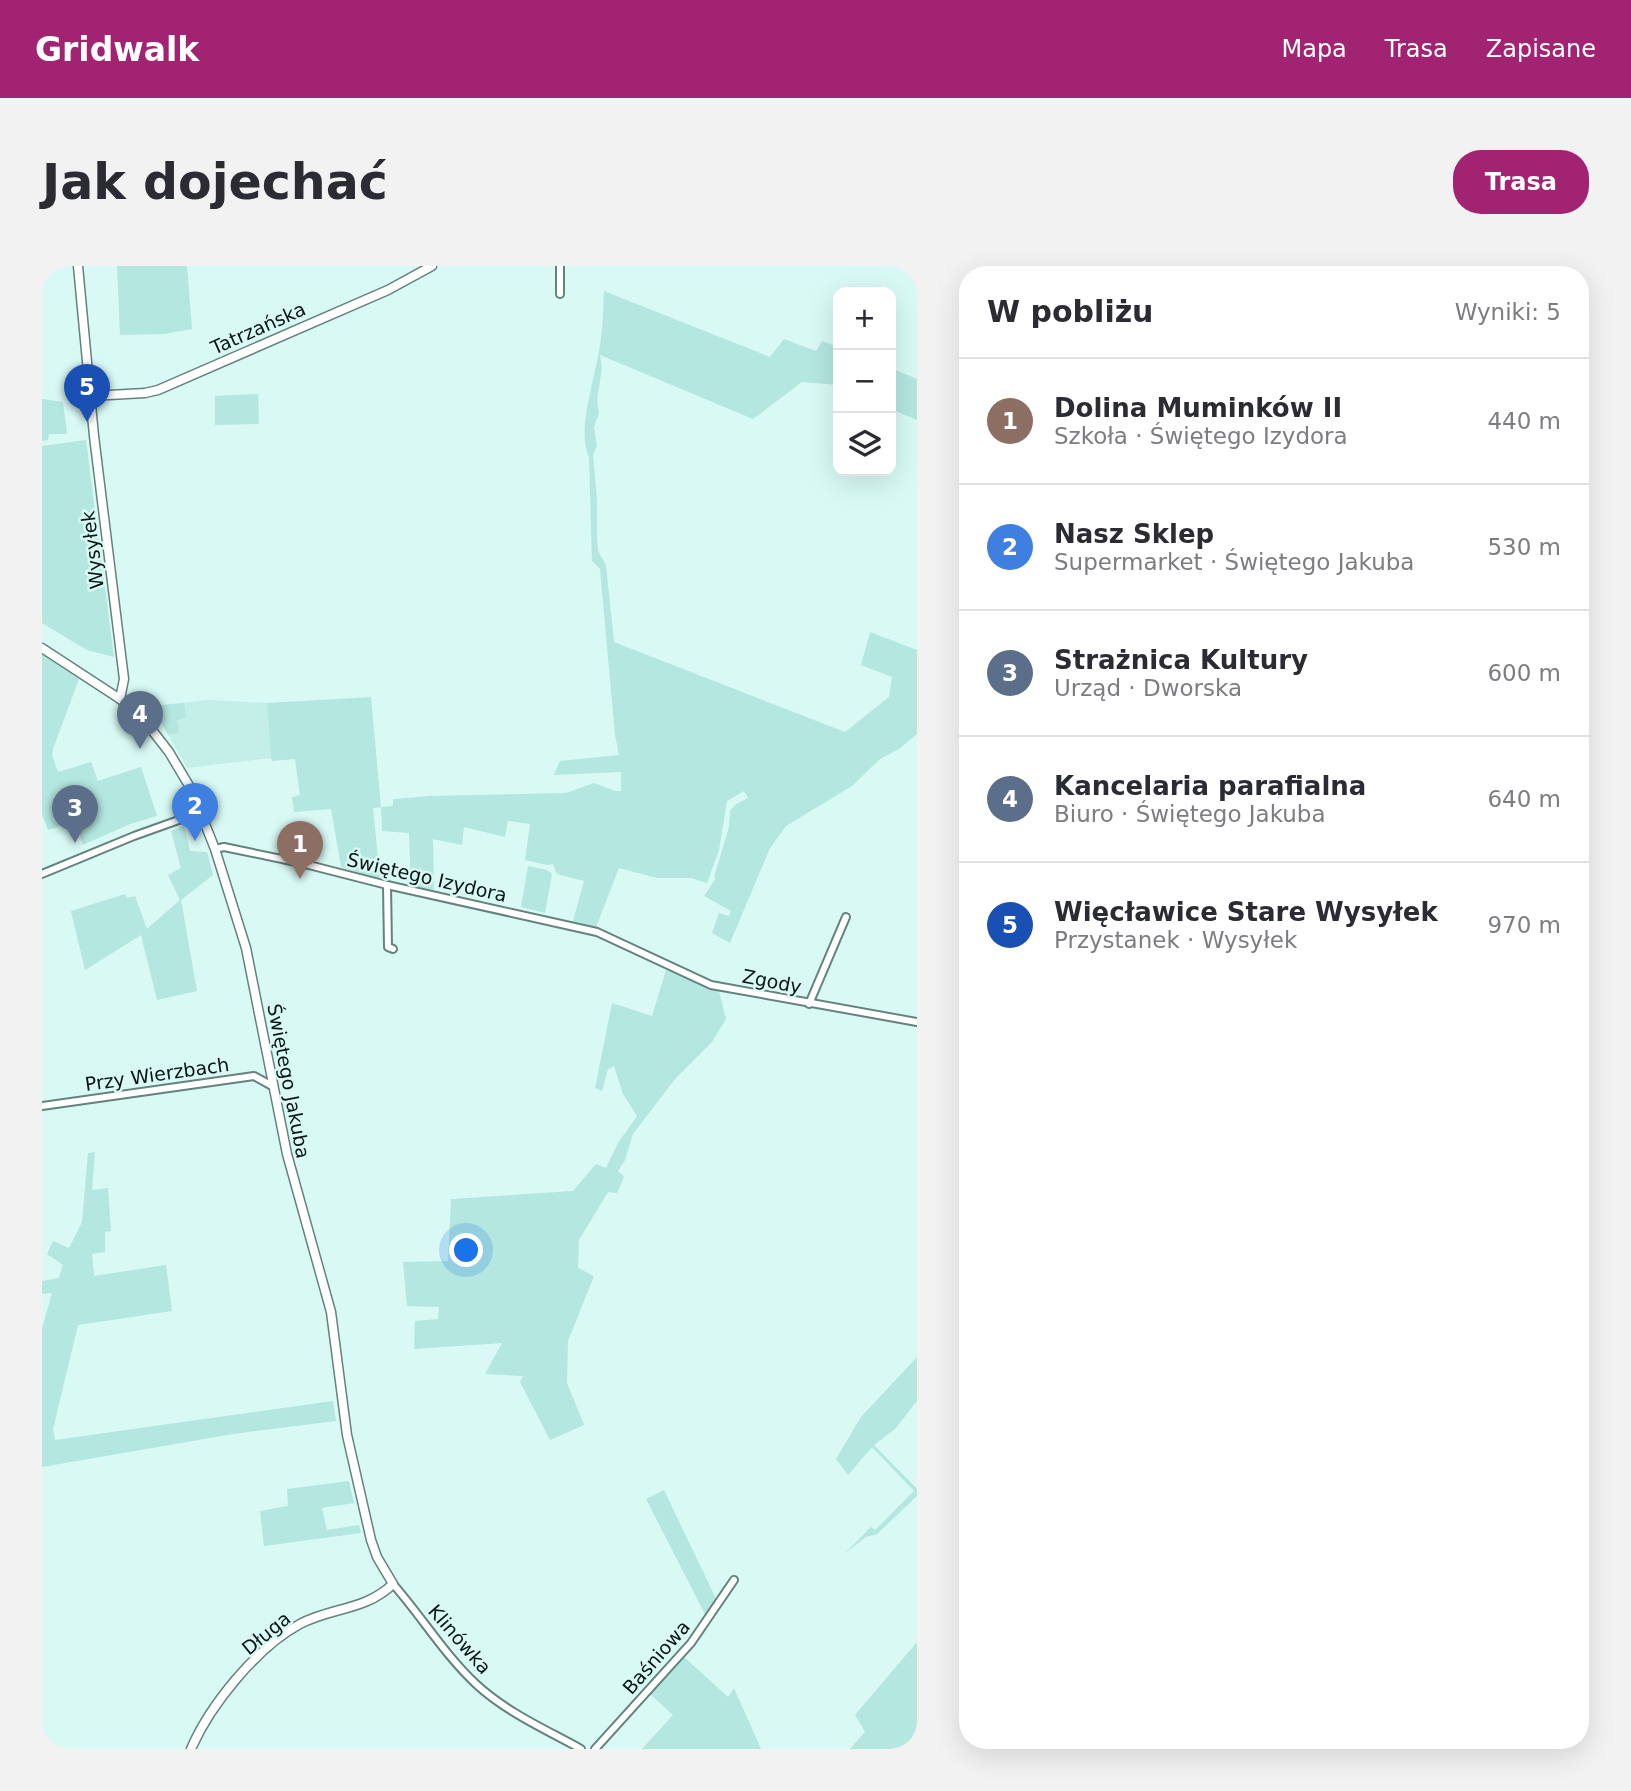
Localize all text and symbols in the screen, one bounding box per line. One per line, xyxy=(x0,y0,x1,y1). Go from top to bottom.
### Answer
text: Gridwalk xyxy=(35,30,199,69)
text: Mapa xyxy=(1281,35,1347,63)
text: Trasa xyxy=(1385,35,1448,63)
text: Zapisane xyxy=(1486,35,1596,63)
button: Trasa xyxy=(1453,150,1589,214)
text: Jak dojechać xyxy=(42,154,388,211)
map controls xyxy=(833,287,896,476)
button: + xyxy=(833,287,896,350)
text: W pobliżu xyxy=(987,294,1153,329)
street label: Tatrzańska xyxy=(206,297,309,359)
text: Wyniki: 5 xyxy=(1455,299,1561,325)
button: − xyxy=(833,350,896,413)
pin: 5 xyxy=(64,364,110,422)
text: Dolina Muminków II xyxy=(1054,393,1342,423)
text: 1 xyxy=(1002,408,1018,434)
text: 440 m xyxy=(1487,408,1561,434)
button: layers xyxy=(833,413,896,476)
text: Szkoła · Świętego Izydora xyxy=(1054,423,1348,449)
street label: Wysyłek xyxy=(76,509,108,591)
text: Nasz Sklep xyxy=(1054,519,1214,549)
text: 2 xyxy=(1002,534,1018,560)
text: 530 m xyxy=(1487,534,1561,560)
text: Supermarket · Świętego Jakuba xyxy=(1054,549,1414,575)
text: Strażnica Kultury xyxy=(1054,645,1308,675)
text: 3 xyxy=(1002,660,1018,686)
text: 600 m xyxy=(1487,660,1561,686)
text: Urząd · Dworska xyxy=(1054,675,1242,701)
pin: 4 xyxy=(117,691,163,749)
text: Kancelaria parafialna xyxy=(1054,771,1366,801)
pin: 2 xyxy=(172,783,218,841)
pin: 3 xyxy=(52,785,98,843)
text: 4 xyxy=(1002,786,1018,812)
text: 640 m xyxy=(1487,786,1561,812)
text: Biuro · Świętego Jakuba xyxy=(1054,801,1326,827)
pin: 1 xyxy=(277,821,323,879)
street label: Świętego Izydora xyxy=(345,847,509,906)
text: Więcławice Stare Wysyłek xyxy=(1054,897,1438,927)
text: 5 xyxy=(1002,912,1018,938)
text: 970 m xyxy=(1487,912,1561,938)
text: Przystanek · Wysyłek xyxy=(1054,927,1297,953)
street label: Zgody xyxy=(740,964,804,998)
street label: Świętego Jakuba xyxy=(263,1002,316,1160)
street label: Przy Wierzbach xyxy=(83,1053,231,1095)
your location xyxy=(449,1233,483,1267)
street label: Klinówka xyxy=(424,1600,496,1678)
street label: Długa xyxy=(237,1607,295,1659)
street label: Baśniowa xyxy=(618,1616,694,1698)

